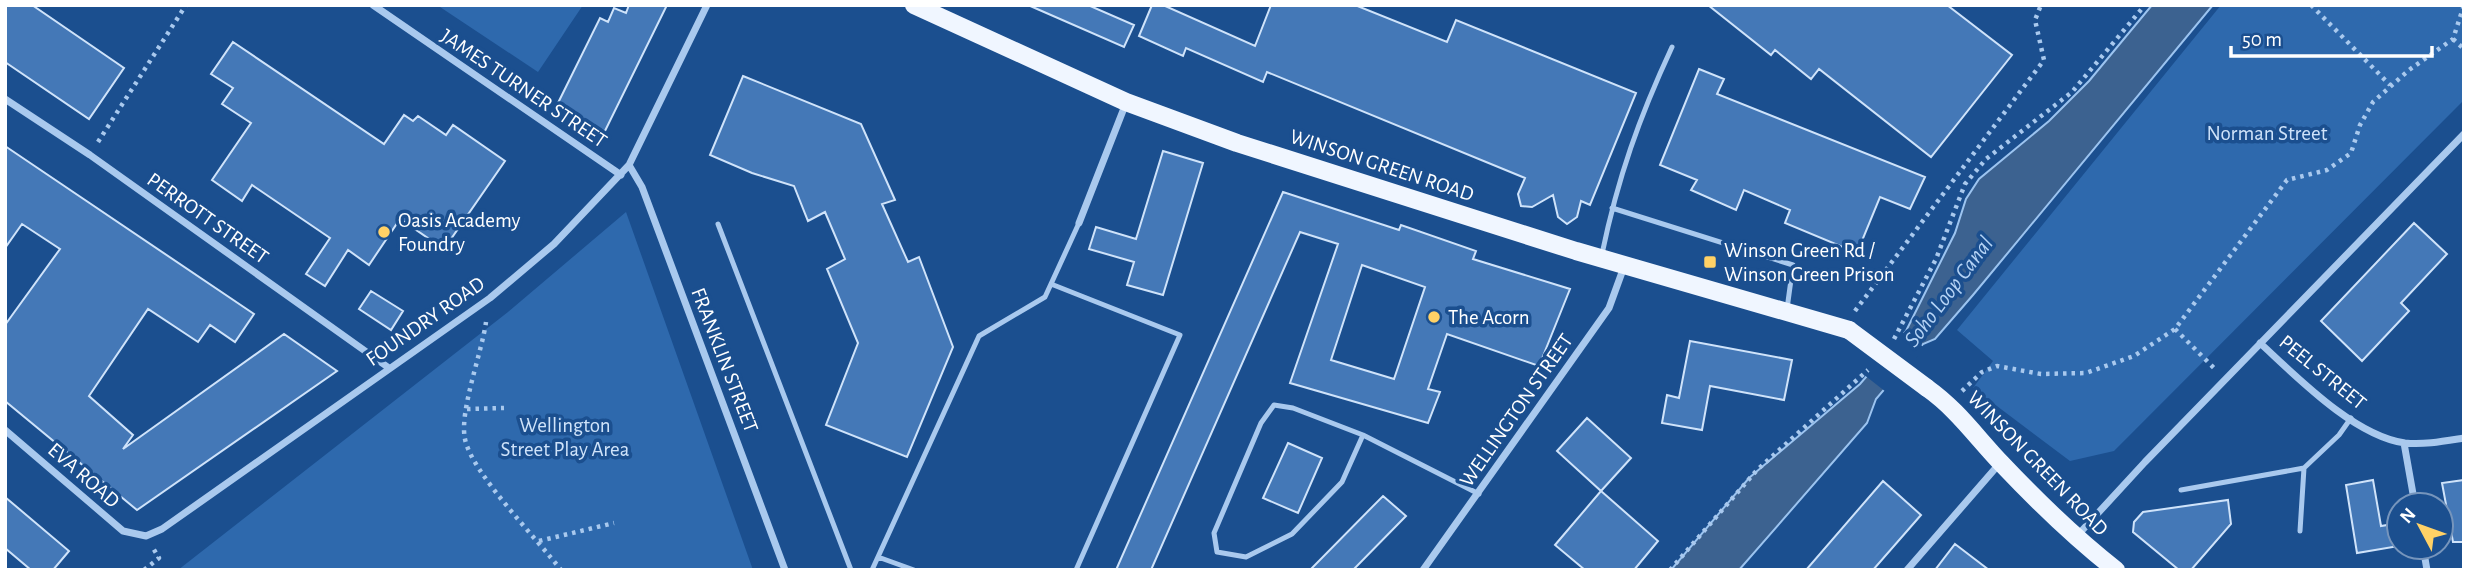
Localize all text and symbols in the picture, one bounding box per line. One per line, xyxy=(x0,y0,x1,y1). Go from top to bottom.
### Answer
scale bar xyxy=(2231,14,2432,58)
street label: JAMES TURNER STREET xyxy=(437,25,611,152)
text: 50 m xyxy=(2242,29,2282,50)
park label: Norman Street xyxy=(2207,123,2328,144)
street label: WINSON GREEN ROAD xyxy=(1287,126,1477,205)
street label: PERROTT STREET xyxy=(143,169,272,268)
place label: Oasis Academy Foundry xyxy=(398,210,520,255)
marker: Oasis Academy Foundry xyxy=(376,224,392,240)
water label: Soho Loop Canal xyxy=(1900,232,1998,351)
place label: Winson Green Rd / Winson Green Prison xyxy=(1724,240,1895,285)
marker: Winson Green Rd / Winson Green Prison xyxy=(1702,254,1718,270)
street label: FOUNDRY ROAD xyxy=(362,273,488,370)
street label: FRANKLIN STREET xyxy=(687,285,762,435)
place label: The Acorn xyxy=(1448,307,1530,328)
marker: The Acorn xyxy=(1426,309,1442,325)
street label: WELLINGTON STREET xyxy=(1456,330,1577,491)
street label: PEEL STREET xyxy=(2275,331,2370,414)
street label: WINSON GREEN ROAD xyxy=(1963,387,2112,540)
park label: Wellington Street Play Area xyxy=(501,415,630,460)
street label: EVA ROAD xyxy=(44,439,124,512)
north arrow xyxy=(2385,491,2455,561)
text: N xyxy=(2397,505,2420,527)

